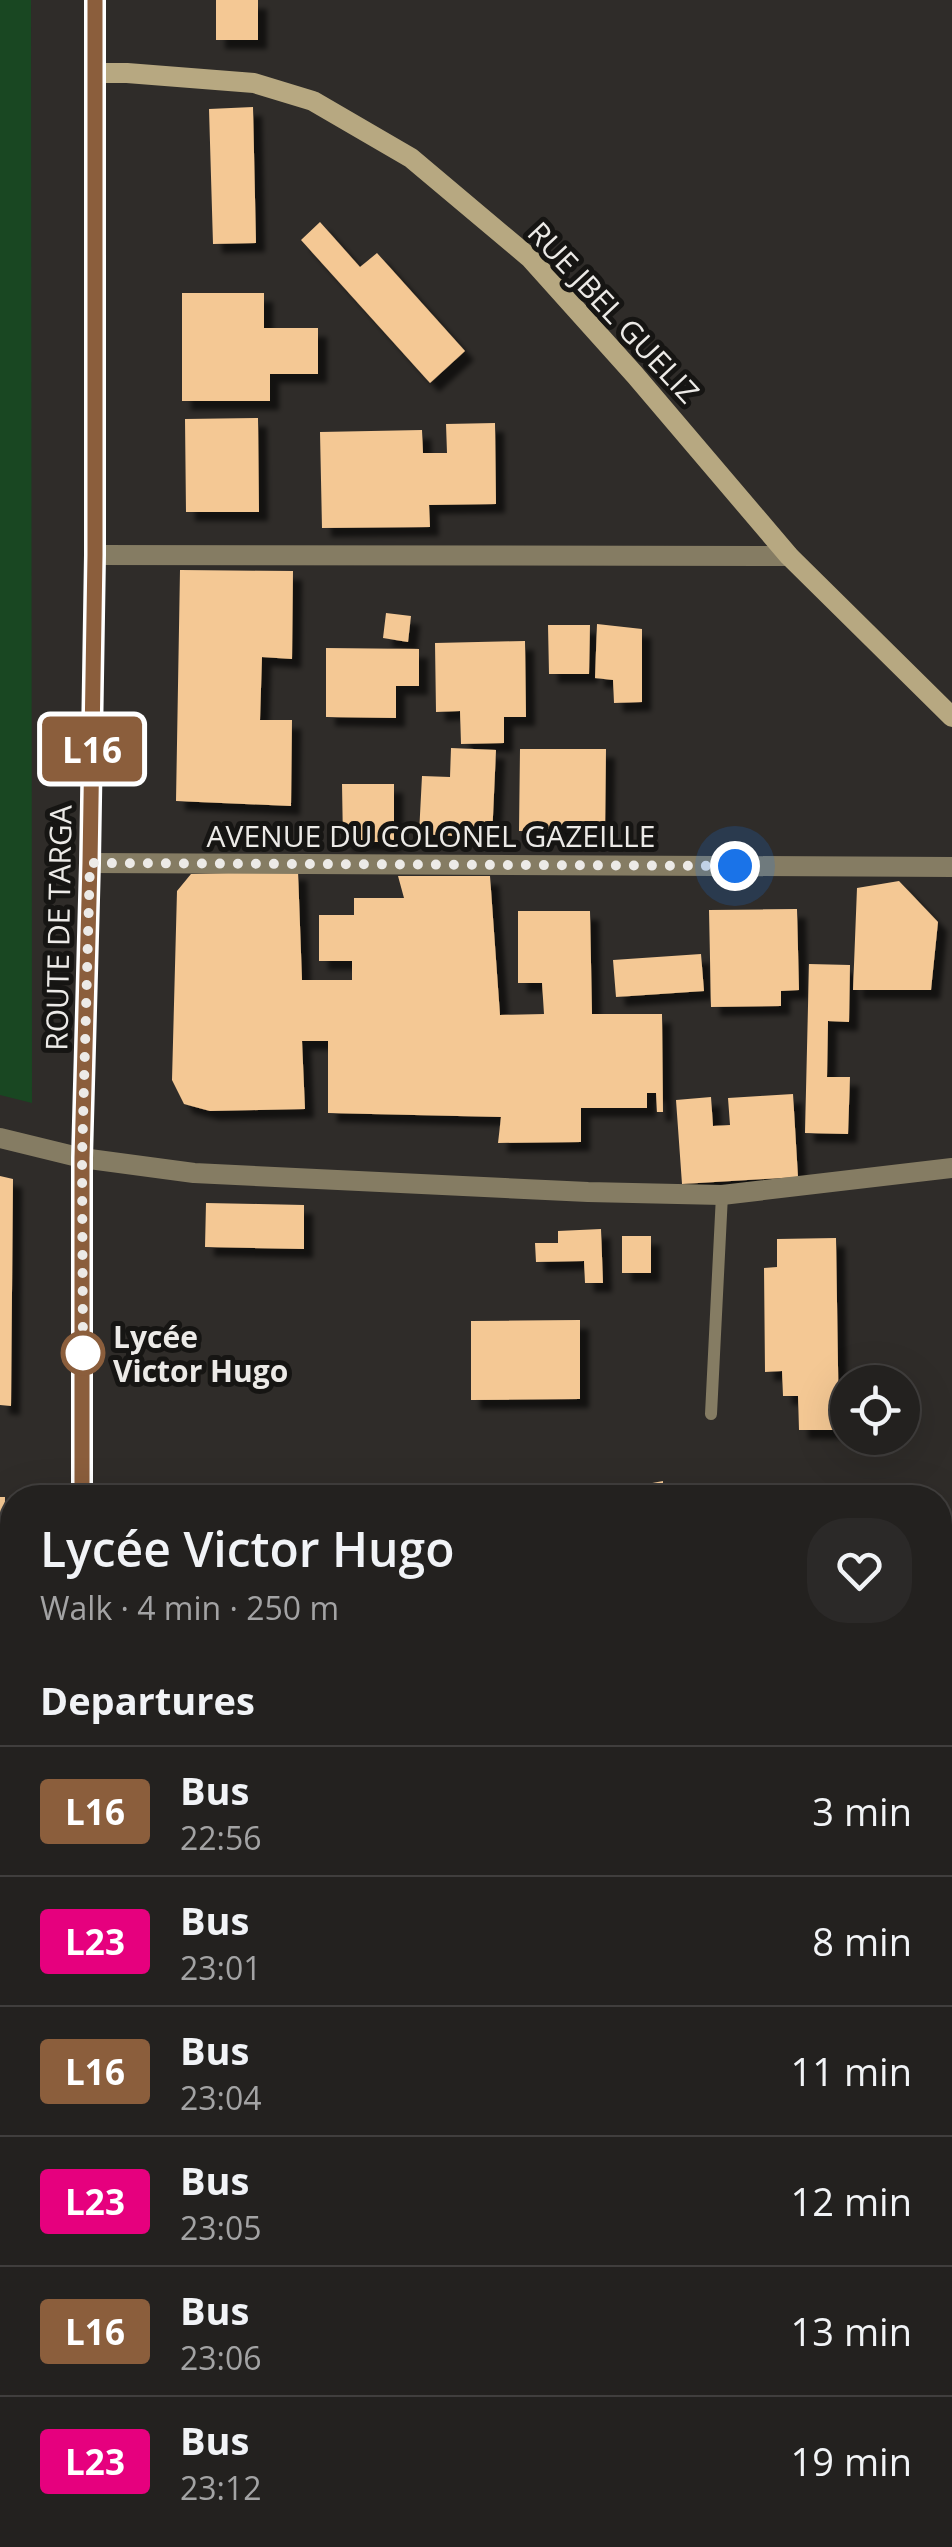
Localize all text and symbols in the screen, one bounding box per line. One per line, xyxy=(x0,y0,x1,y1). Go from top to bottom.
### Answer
street label: RUE JBEL GUELIZ xyxy=(519,212,709,412)
line badge: L16 xyxy=(34,716,150,782)
text: L16 xyxy=(62,726,122,773)
street label: ROUTE DE TARGA xyxy=(35,805,81,1051)
street label: AVENUE DU COLONEL GAZEILLE xyxy=(207,815,655,856)
your location xyxy=(710,841,760,891)
place label: Lycée Victor Hugo xyxy=(113,1316,288,1391)
marker: Lycée Victor Hugo xyxy=(62,1332,104,1374)
map controls xyxy=(830,1365,920,1455)
button: locate xyxy=(830,1365,920,1455)
text: Lycée Victor Hugo xyxy=(40,1516,454,1581)
button: heart xyxy=(807,1518,912,1623)
text: Walk · 4 min · 250 m xyxy=(40,1586,339,1629)
text: Departures xyxy=(40,1674,255,1726)
text: Bus xyxy=(180,1764,249,1816)
text: 3 min xyxy=(812,1785,912,1837)
text: L16 xyxy=(65,1788,125,1835)
text: 22:56 xyxy=(180,1816,262,1859)
text: Bus xyxy=(180,1894,249,1946)
text: 8 min xyxy=(812,1915,912,1967)
text: L23 xyxy=(65,1918,125,1965)
text: 23:01 xyxy=(180,1946,262,1989)
text: Bus xyxy=(180,2024,249,2076)
text: 11 min xyxy=(791,2045,912,2097)
text: L16 xyxy=(65,2048,125,2095)
text: 23:04 xyxy=(180,2076,262,2119)
text: Bus xyxy=(180,2154,249,2206)
text: 12 min xyxy=(791,2175,912,2227)
text: L23 xyxy=(65,2178,125,2225)
text: 23:05 xyxy=(180,2206,262,2249)
text: Bus xyxy=(180,2284,249,2336)
text: 13 min xyxy=(791,2305,912,2357)
text: L16 xyxy=(65,2308,125,2355)
text: 23:06 xyxy=(180,2336,262,2379)
text: Bus xyxy=(180,2414,249,2466)
text: 19 min xyxy=(791,2435,912,2487)
text: L23 xyxy=(65,2438,125,2485)
text: 23:12 xyxy=(180,2466,262,2509)

